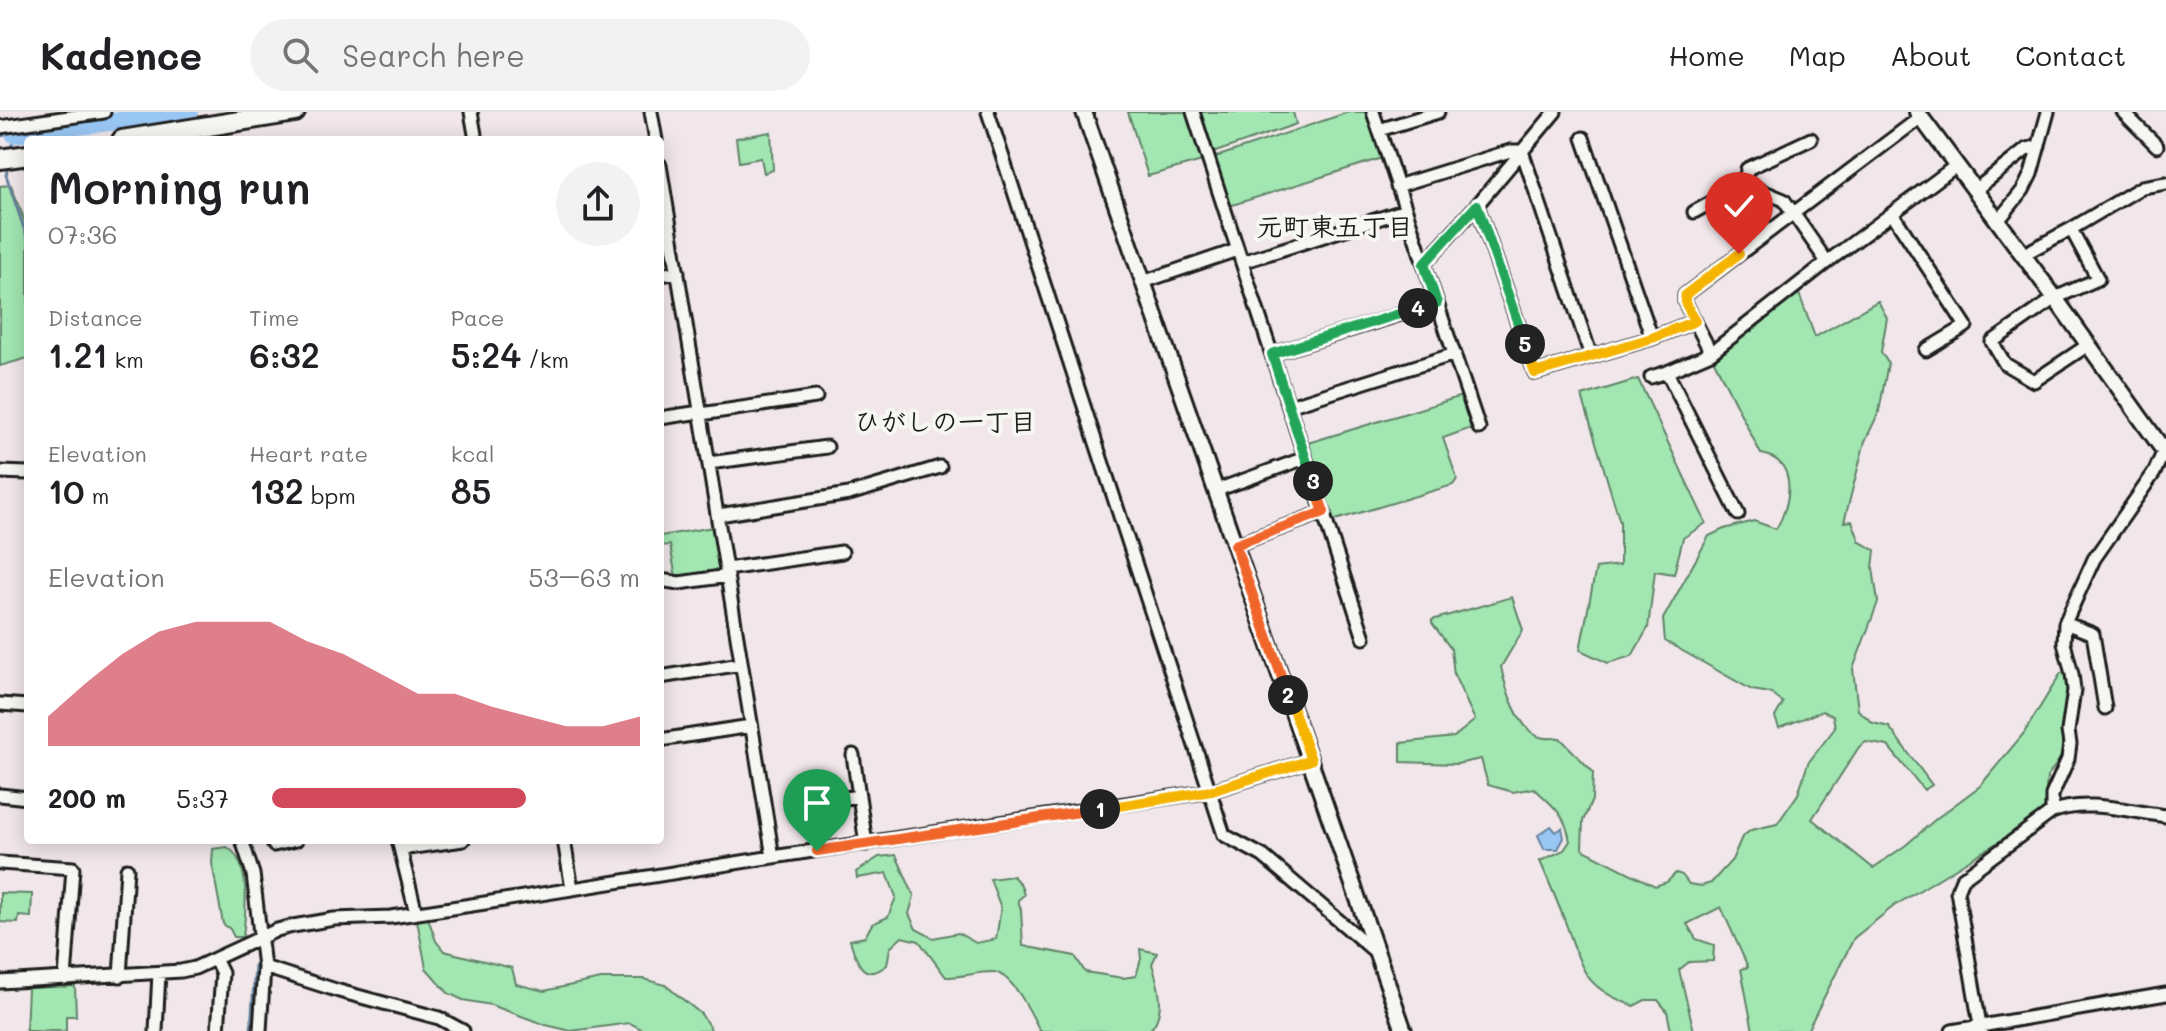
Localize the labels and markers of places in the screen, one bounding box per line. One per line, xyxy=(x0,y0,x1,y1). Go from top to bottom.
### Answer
pin xyxy=(1705,172,1773,254)
pin: 4 xyxy=(1398,288,1438,328)
pin: 5 xyxy=(1505,324,1545,364)
pin: 3 xyxy=(1293,461,1333,501)
pin: 2 xyxy=(1268,675,1308,715)
pin xyxy=(783,769,851,851)
pin: 1 xyxy=(1080,789,1120,829)

